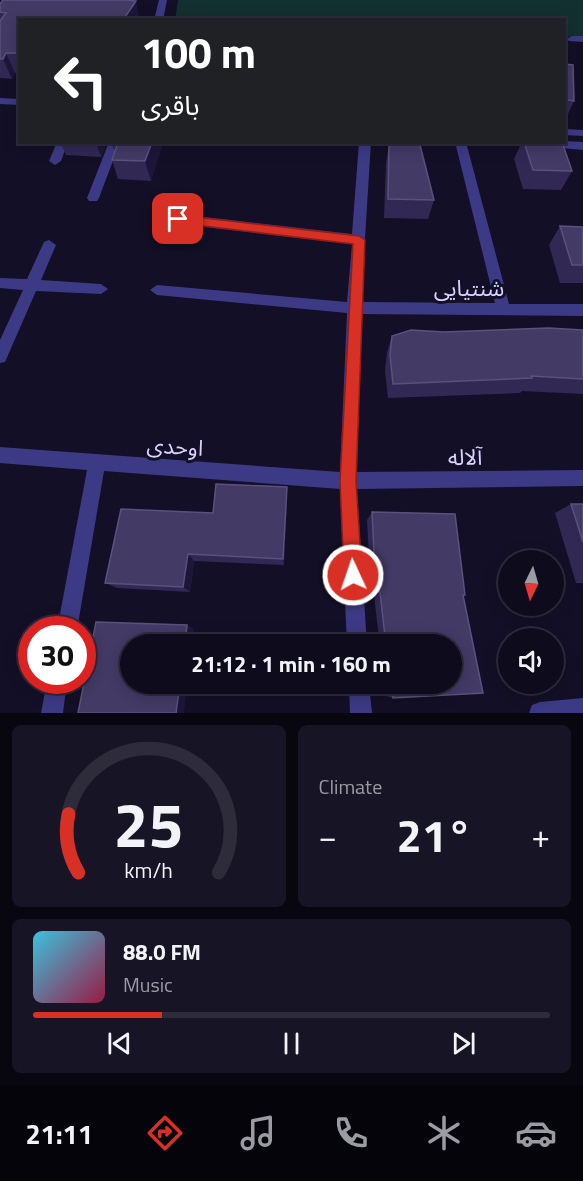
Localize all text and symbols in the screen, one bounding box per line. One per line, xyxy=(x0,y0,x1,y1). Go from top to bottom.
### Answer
text: 100 m xyxy=(141,20,256,84)
icon: left xyxy=(42,42,120,120)
text: باقری xyxy=(141,84,199,125)
pin xyxy=(152,193,203,244)
icon: arrive xyxy=(161,202,194,235)
street label: شنتیایی xyxy=(434,271,504,305)
street label: اوحدی xyxy=(146,427,204,465)
street label: آلاله xyxy=(448,440,484,474)
position arrow xyxy=(321,543,385,607)
north arrow xyxy=(498,550,564,616)
map controls xyxy=(498,550,564,694)
speed limit sign: 30 xyxy=(18,616,96,694)
button: sound xyxy=(498,628,564,694)
text: 21:12 · 1 min · 160 m xyxy=(191,647,391,681)
text: Climate xyxy=(319,771,382,802)
text: 25 xyxy=(114,776,184,871)
text: 21° xyxy=(396,801,472,869)
text: − xyxy=(319,811,337,861)
text: + xyxy=(532,811,550,861)
text: km/h xyxy=(124,854,173,886)
text: 88.0 FM xyxy=(123,935,201,969)
text: Music xyxy=(123,969,173,1000)
icon: previous xyxy=(103,1027,136,1060)
icon: pause xyxy=(275,1027,308,1060)
icon: next xyxy=(447,1027,480,1060)
icon: directions xyxy=(144,1112,186,1154)
icon: music xyxy=(237,1112,279,1154)
icon: phone xyxy=(330,1112,372,1154)
icon: climate xyxy=(423,1112,465,1154)
icon: car xyxy=(515,1112,557,1154)
text: 21:11 xyxy=(25,1113,93,1154)

